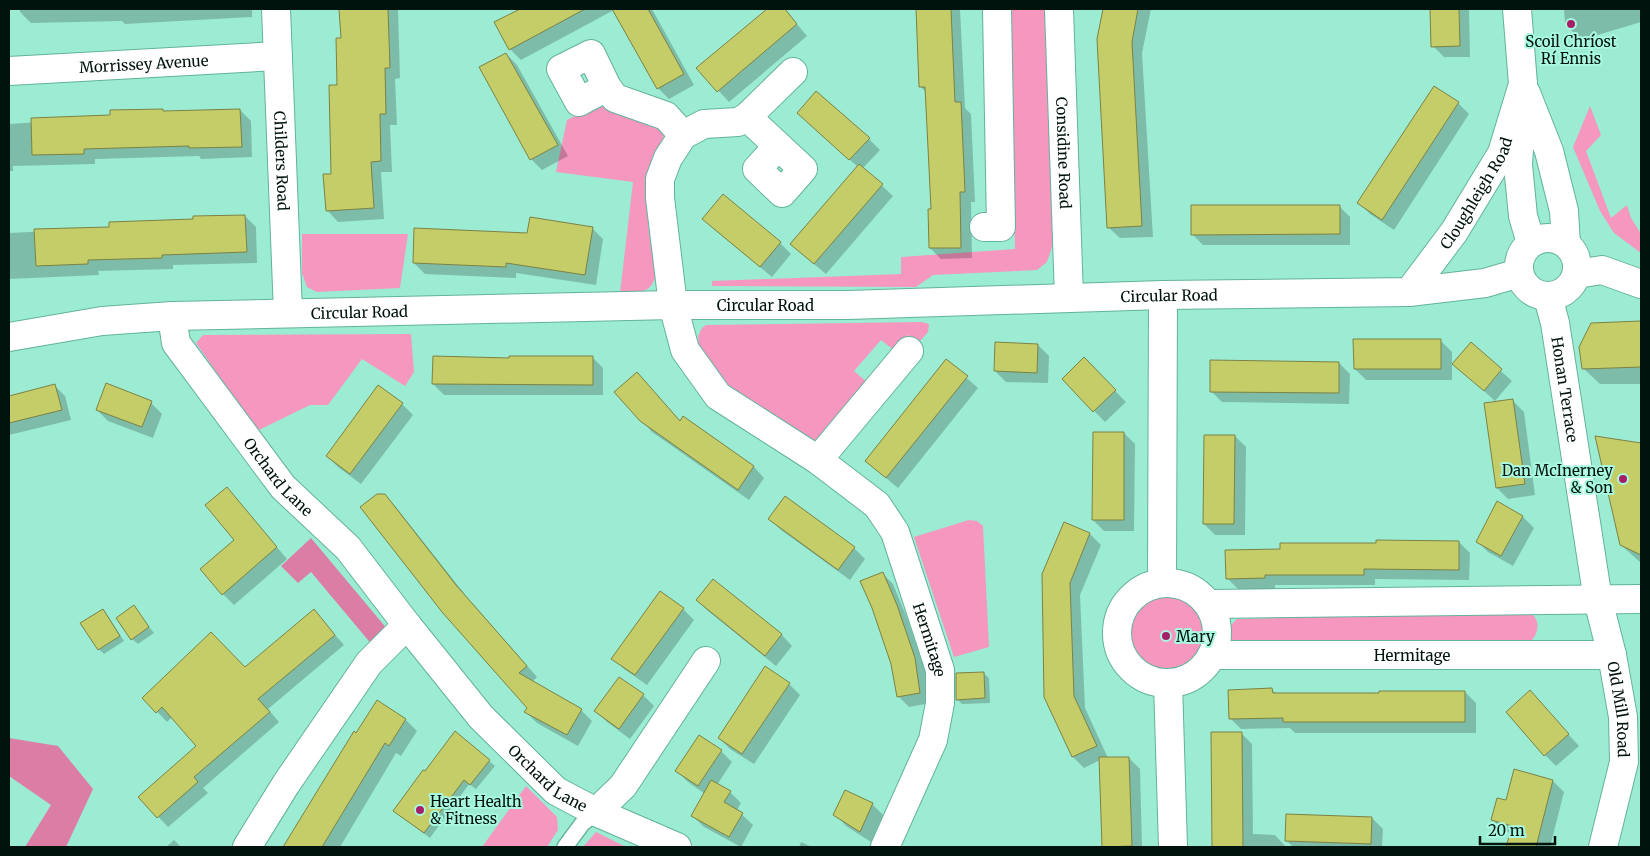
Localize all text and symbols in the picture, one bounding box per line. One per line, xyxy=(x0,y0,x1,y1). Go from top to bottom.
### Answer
marker: Scoil Chríost Rí Ennis xyxy=(1565,18,1577,30)
place label: Scoil Chríost Rí Ennis xyxy=(1525,32,1617,68)
street label: Morrissey Avenue xyxy=(79,50,209,77)
street label: Considine Road xyxy=(1053,97,1075,209)
street label: Childers Road xyxy=(271,111,293,211)
street label: Cloughleigh Road xyxy=(1435,135,1516,253)
street label: Circular Road xyxy=(1120,285,1218,306)
street label: Circular Road xyxy=(717,296,814,315)
street label: Circular Road xyxy=(311,301,408,322)
street label: Honan Terrace xyxy=(1548,335,1583,444)
street label: Orchard Lane xyxy=(240,434,317,520)
place label: Dan McInerney & Son xyxy=(1502,461,1613,497)
marker: Dan McInerney & Son xyxy=(1617,473,1629,485)
street label: Hermitage xyxy=(909,600,950,677)
place label: Mary xyxy=(1176,627,1215,646)
marker: Mary xyxy=(1160,630,1172,642)
street label: Hermitage xyxy=(1374,646,1451,665)
street label: Old Mill Road xyxy=(1604,660,1633,758)
street label: Orchard Lane xyxy=(505,740,591,815)
place label: Heart Health & Fitness xyxy=(430,792,522,828)
marker: Heart Health & Fitness xyxy=(414,804,426,816)
scale bar xyxy=(1480,814,1555,846)
text: 20 m xyxy=(1488,821,1525,840)

